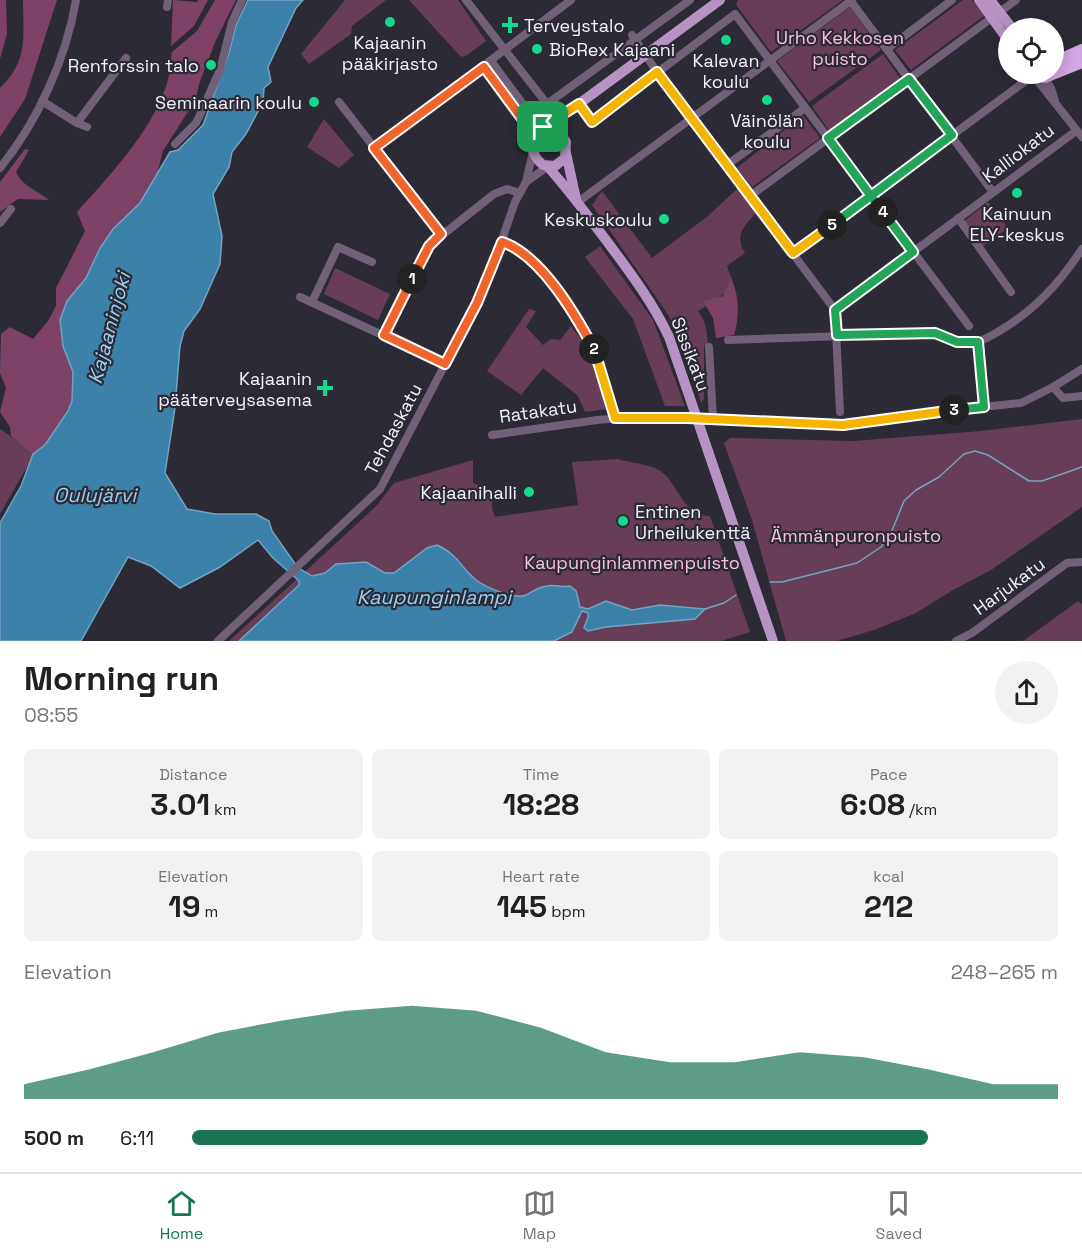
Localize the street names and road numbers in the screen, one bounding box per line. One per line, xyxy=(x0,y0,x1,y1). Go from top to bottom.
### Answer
street label: Kalliokatu xyxy=(977,118,1059,188)
street label: Sissikatu xyxy=(666,314,716,394)
street label: Tehdaskatu xyxy=(359,379,427,479)
street label: Ratakatu xyxy=(498,394,578,428)
street label: Harjukatu xyxy=(969,552,1049,620)

